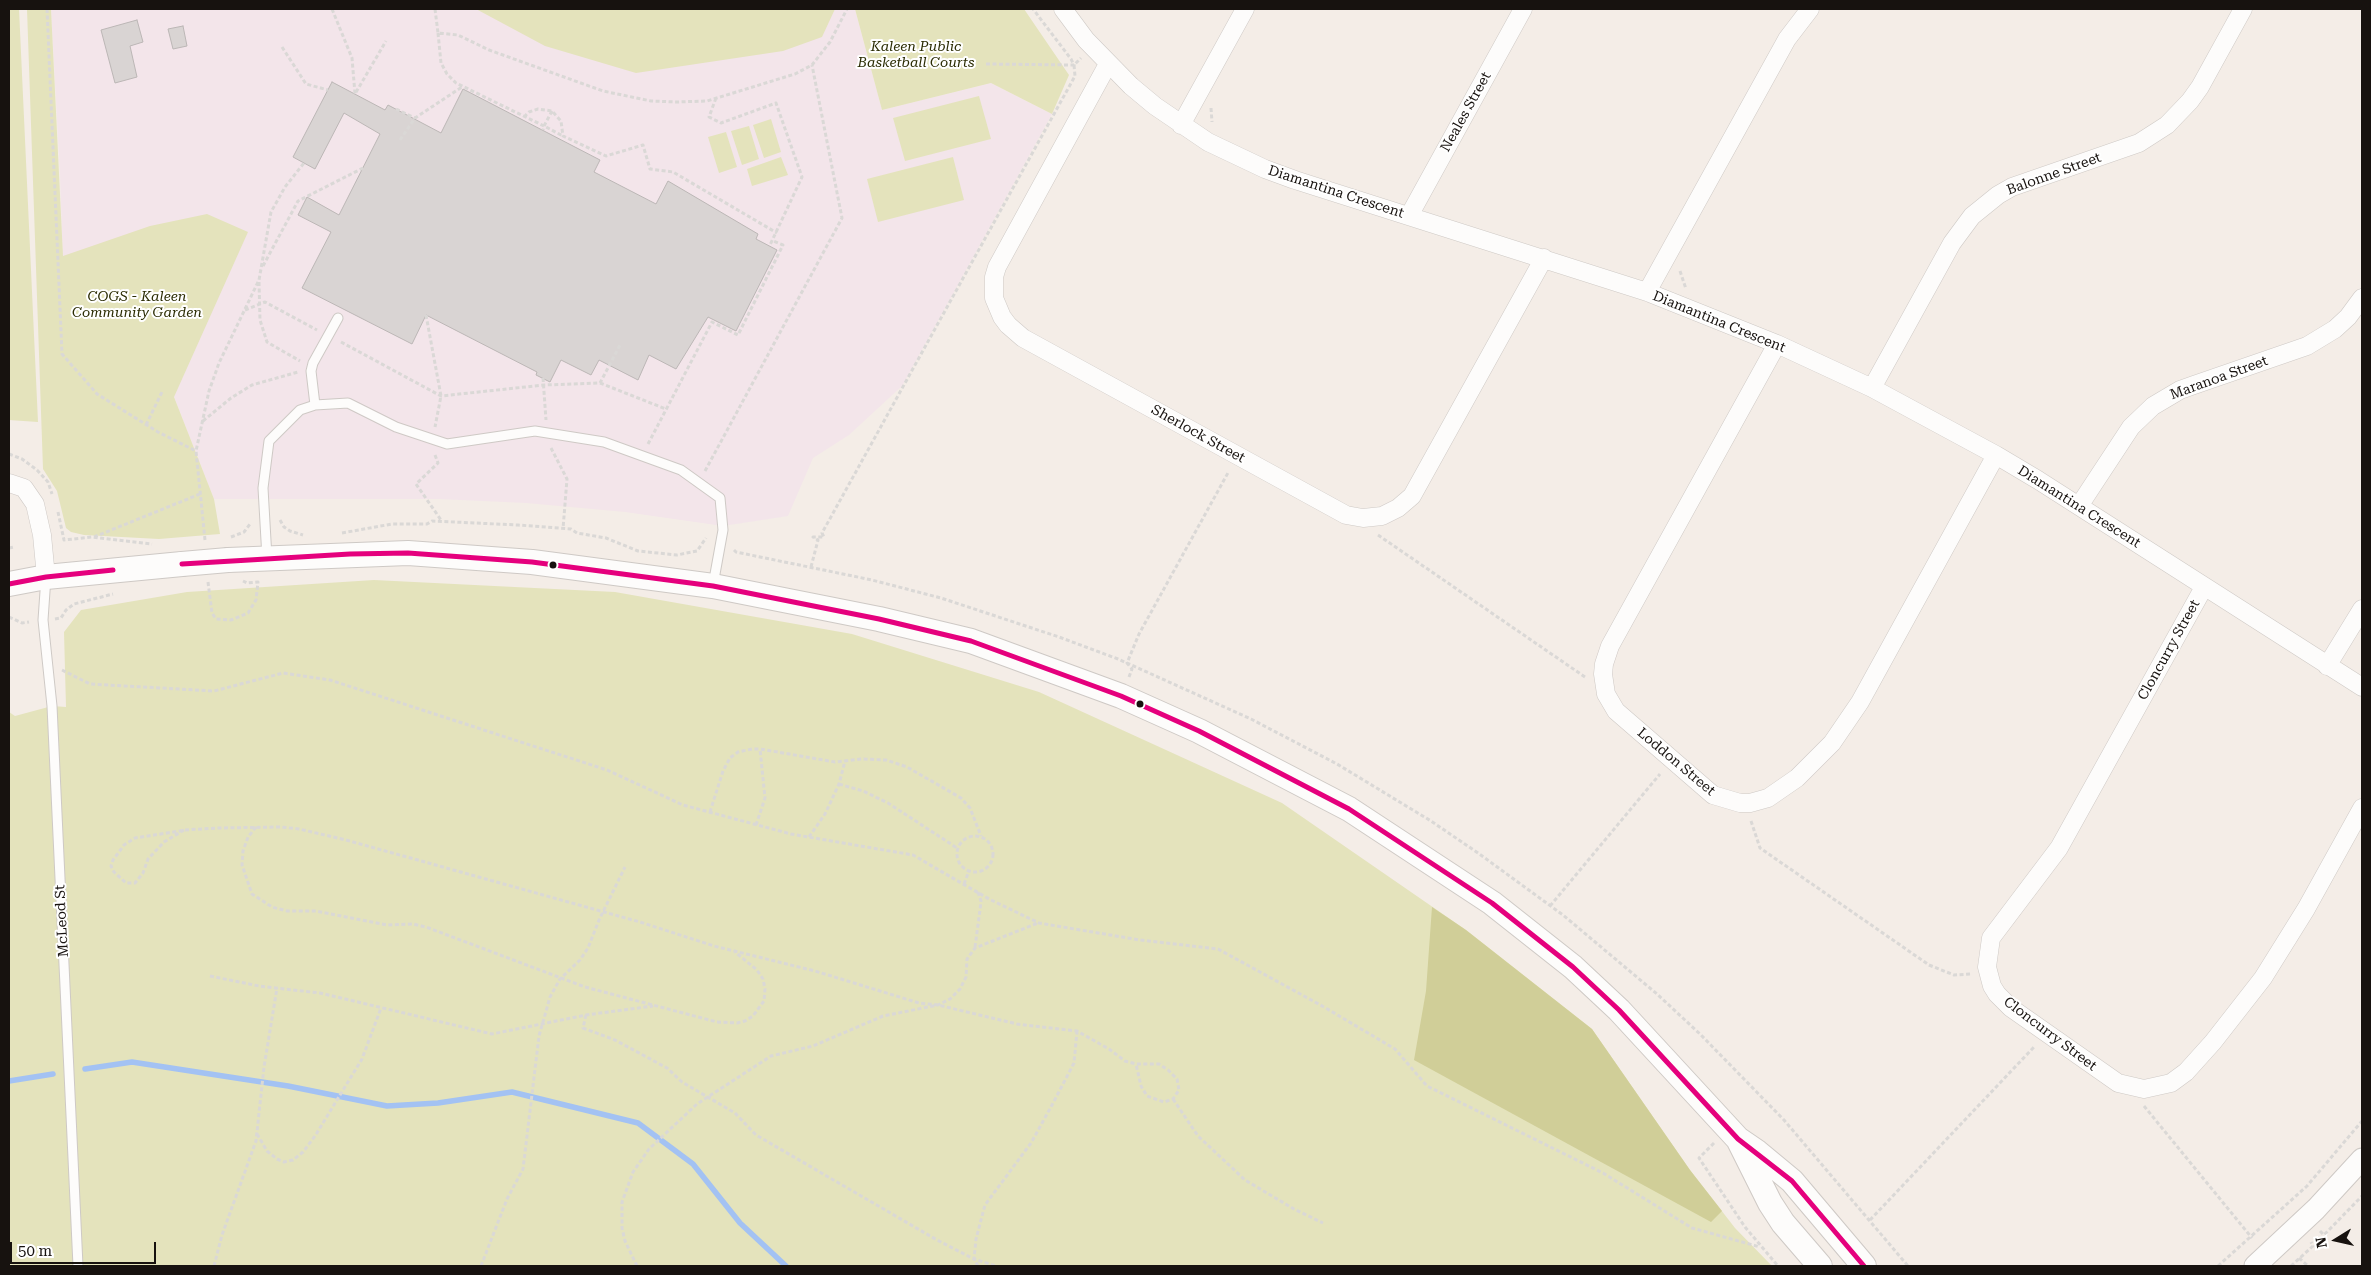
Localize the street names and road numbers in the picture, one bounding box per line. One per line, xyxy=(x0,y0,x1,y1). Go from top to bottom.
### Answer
street label: Neales Street xyxy=(1437,69,1495,155)
street label: Balonne Street xyxy=(2004,149,2104,199)
street label: Diamantina Crescent xyxy=(1266,162,1406,222)
street label: Diamantina Crescent xyxy=(1650,288,1788,356)
street label: Maranoa Street xyxy=(2168,353,2270,403)
street label: Sherlock Street xyxy=(1148,401,1248,467)
street label: Diamantina Crescent xyxy=(2014,462,2144,552)
street label: Cloncurry Street xyxy=(2134,597,2204,703)
street label: Loddon Street xyxy=(1634,725,1718,799)
street label: McLeod St xyxy=(52,884,72,958)
street label: Cloncurry Street xyxy=(2000,993,2100,1075)

